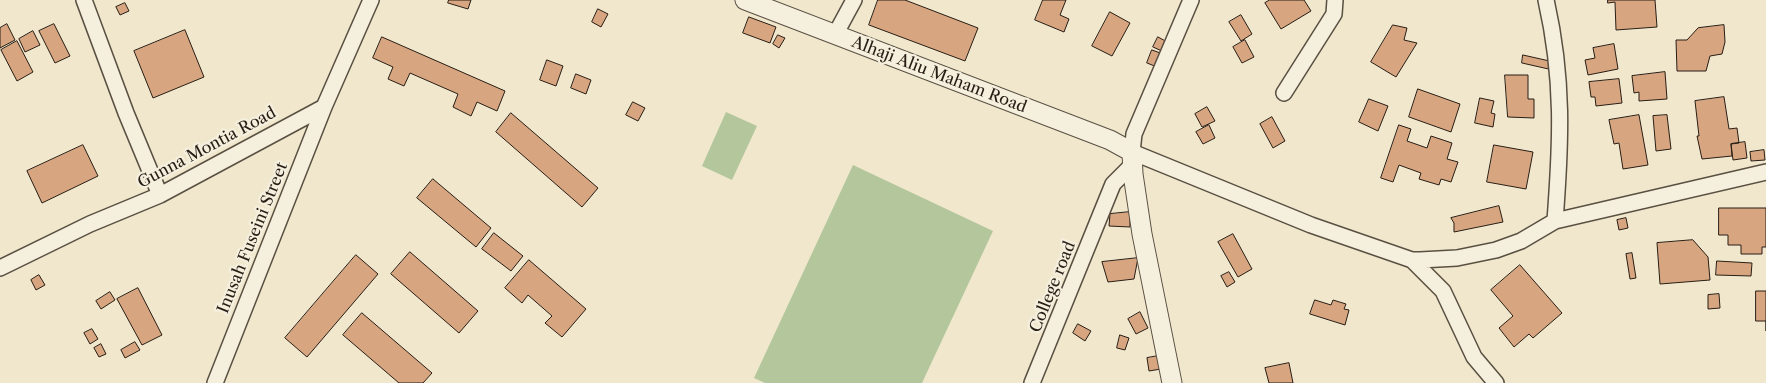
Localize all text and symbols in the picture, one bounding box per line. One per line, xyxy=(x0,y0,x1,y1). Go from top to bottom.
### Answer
street label: Alhaji Aliu Maham Road xyxy=(849,33,1029,117)
street label: Gunna Montia Road xyxy=(135,103,279,193)
street label: Inusah Fuseini Street xyxy=(214,160,292,316)
street label: College road xyxy=(1026,239,1080,335)

